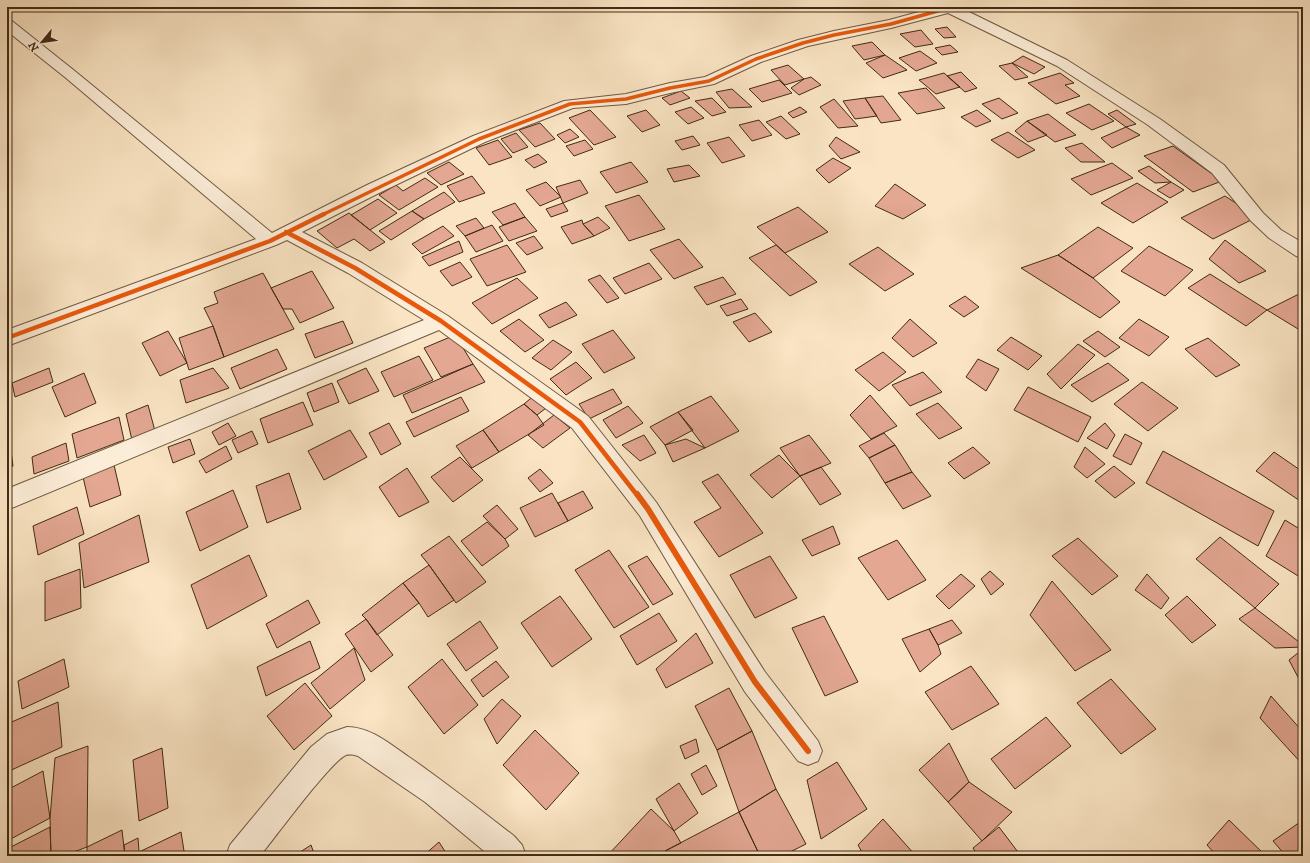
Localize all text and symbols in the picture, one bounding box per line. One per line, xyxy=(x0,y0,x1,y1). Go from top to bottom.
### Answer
north arrow xyxy=(22,22,62,62)
text: N xyxy=(26,39,42,54)

